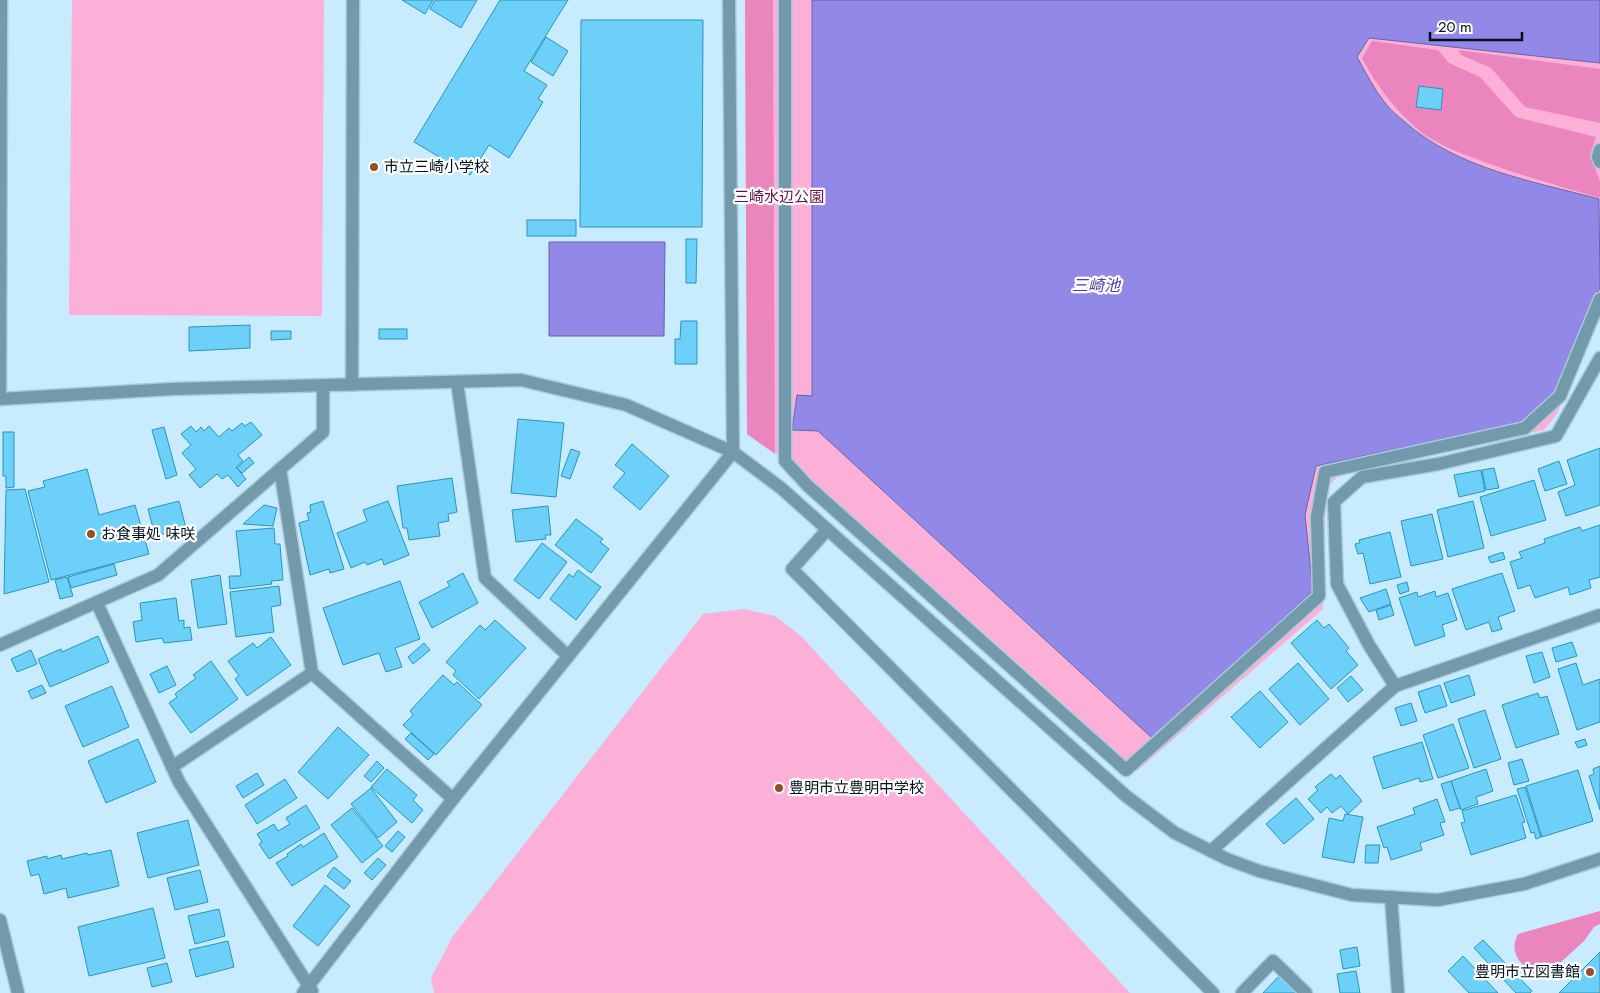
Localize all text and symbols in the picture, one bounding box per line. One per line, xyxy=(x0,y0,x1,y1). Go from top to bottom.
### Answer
scale bar xyxy=(1430,10,1522,42)
text: 20 m xyxy=(1438,16,1472,38)
place label: 市立三崎小学校 xyxy=(384,156,489,178)
marker: 市立三崎小学校 xyxy=(368,161,380,173)
park label: 三崎水辺公園 xyxy=(734,186,824,208)
water label: 三崎池 xyxy=(1072,274,1122,297)
place label: お食事処 味咲 xyxy=(101,523,196,545)
marker: お食事処 味咲 xyxy=(85,528,97,540)
place label: 豊明市立豊明中学校 xyxy=(789,777,924,799)
marker: 豊明市立豊明中学校 xyxy=(773,782,785,794)
place label: 豊明市立図書館 xyxy=(1475,961,1580,983)
marker: 豊明市立図書館 xyxy=(1584,966,1596,978)

